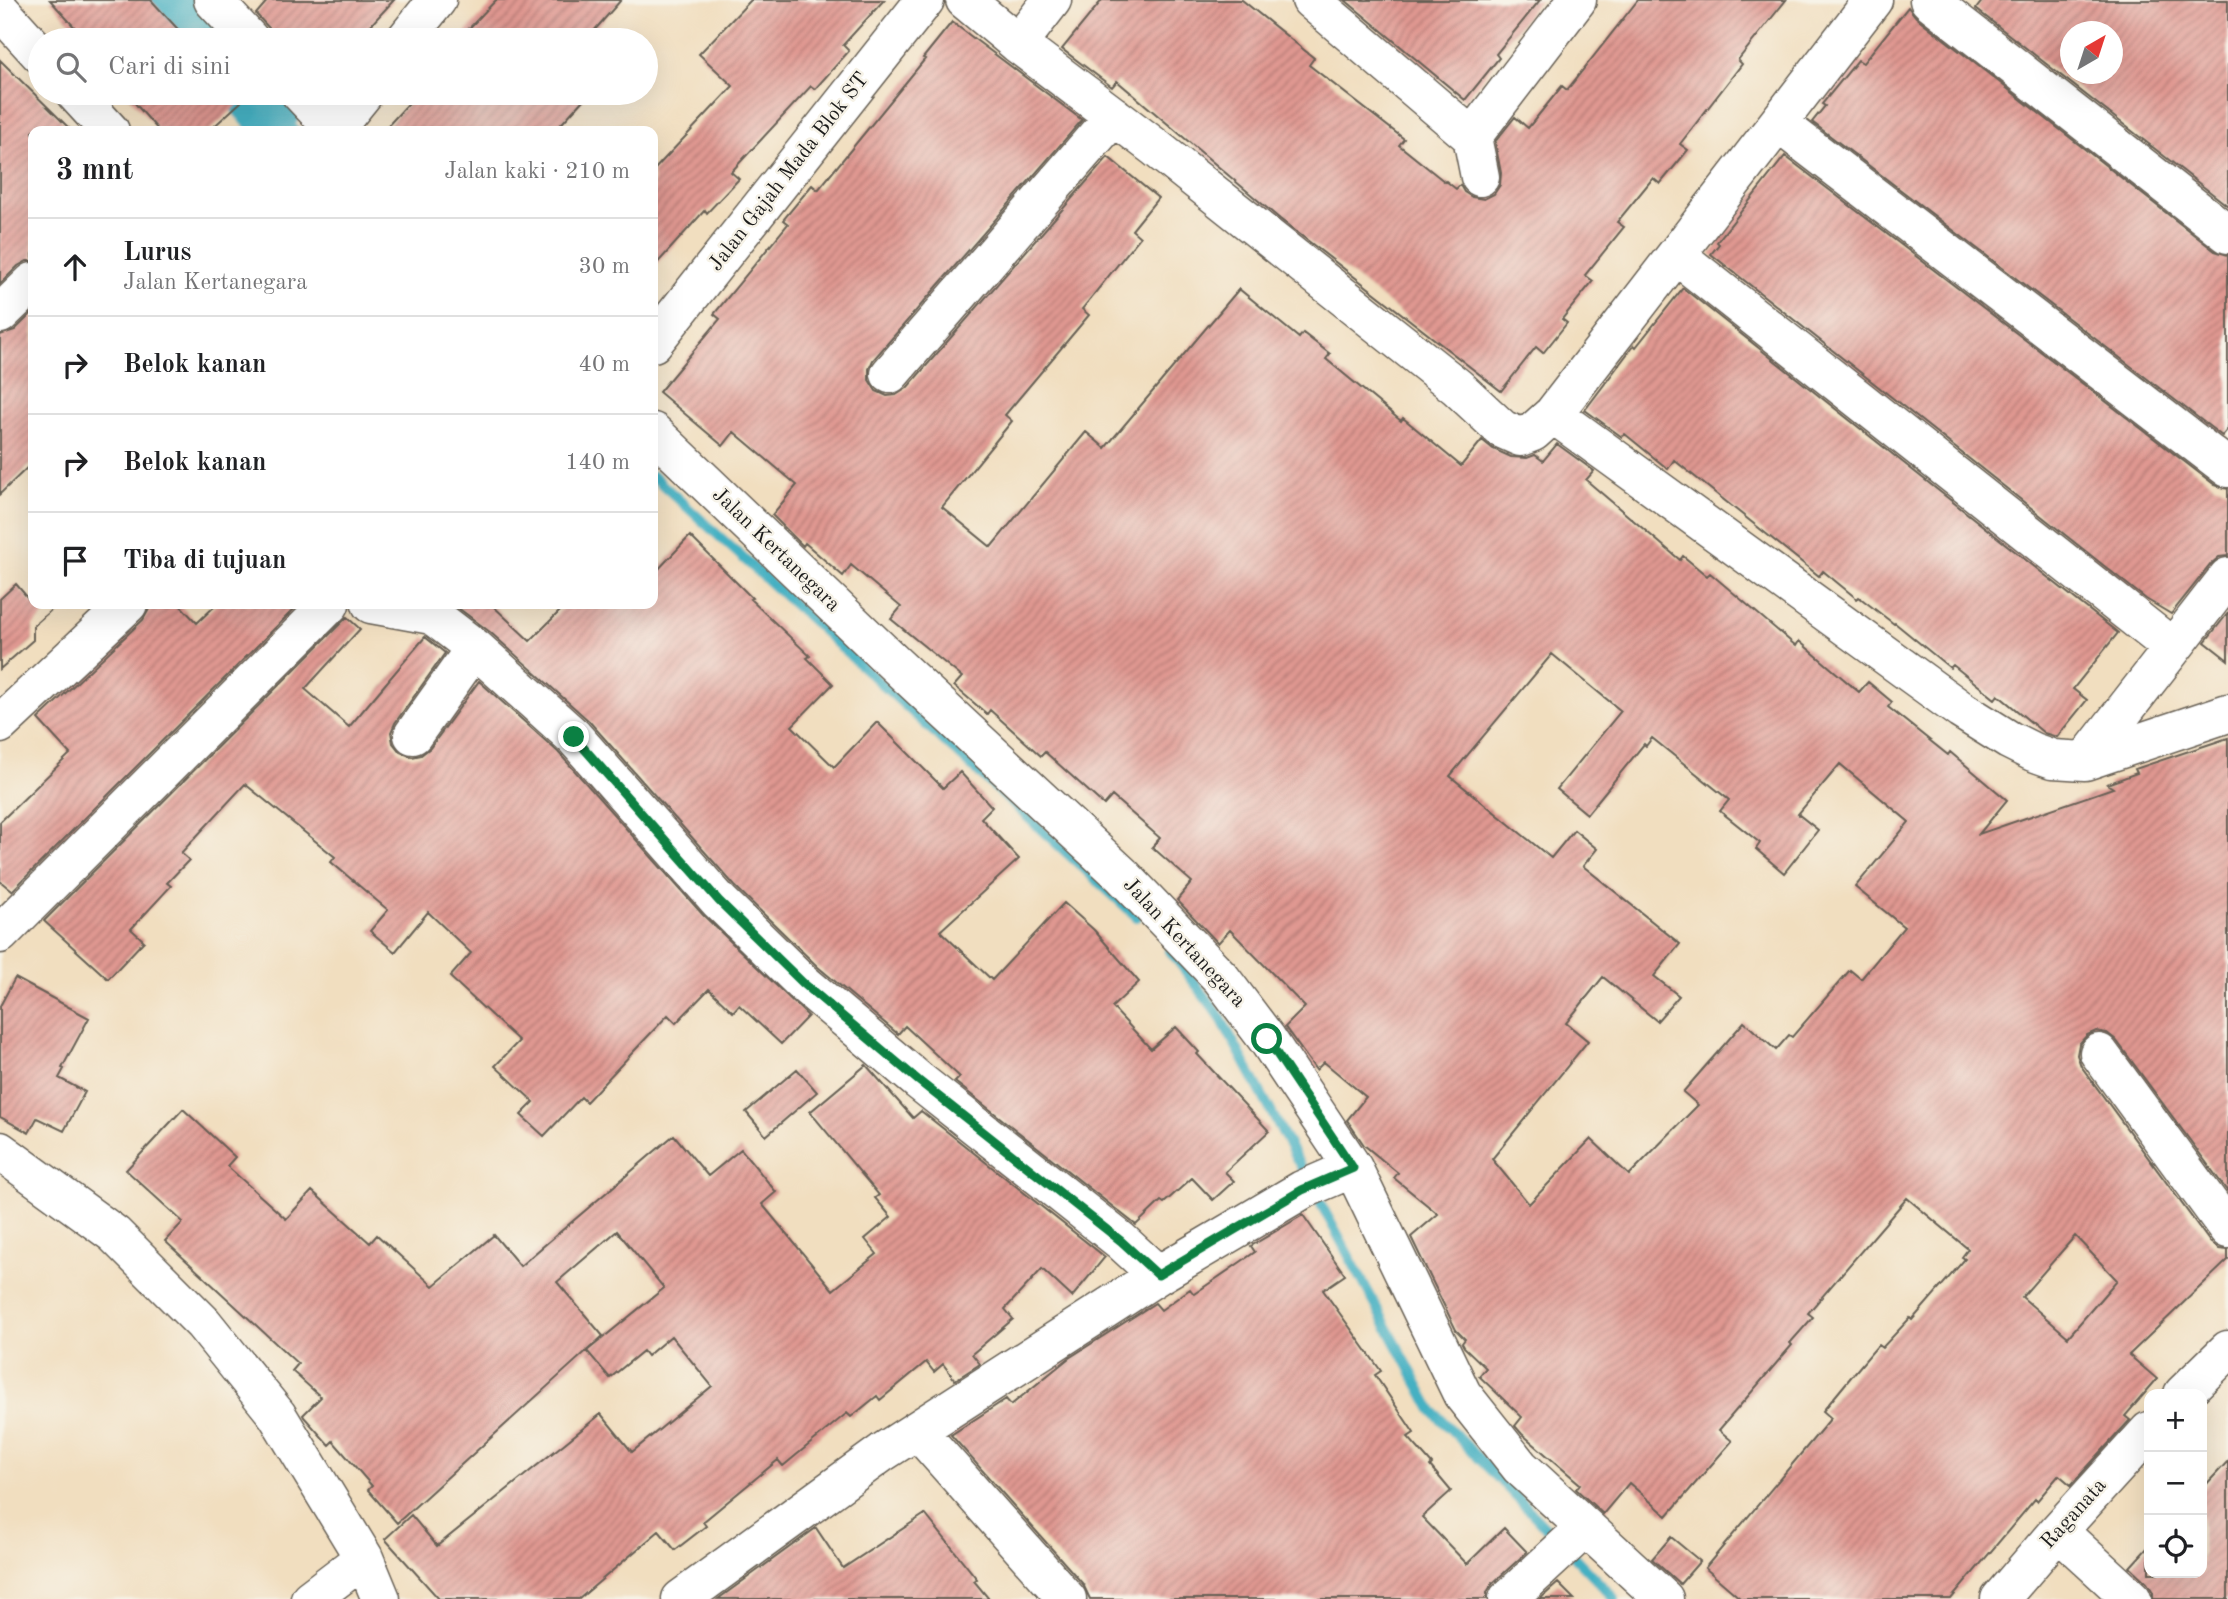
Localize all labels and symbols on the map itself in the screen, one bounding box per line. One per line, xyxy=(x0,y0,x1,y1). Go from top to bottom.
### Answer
north arrow xyxy=(2060,21,2123,84)
street label: Jalan Gajah Mada Blok ST xyxy=(705,69,873,275)
street label: Jalan Kertanegara xyxy=(708,484,844,616)
route end xyxy=(558,721,589,752)
street label: Jalan Kertanegara xyxy=(1119,874,1249,1012)
route start xyxy=(1251,1023,1282,1054)
street label: Raganata xyxy=(2037,1475,2111,1553)

